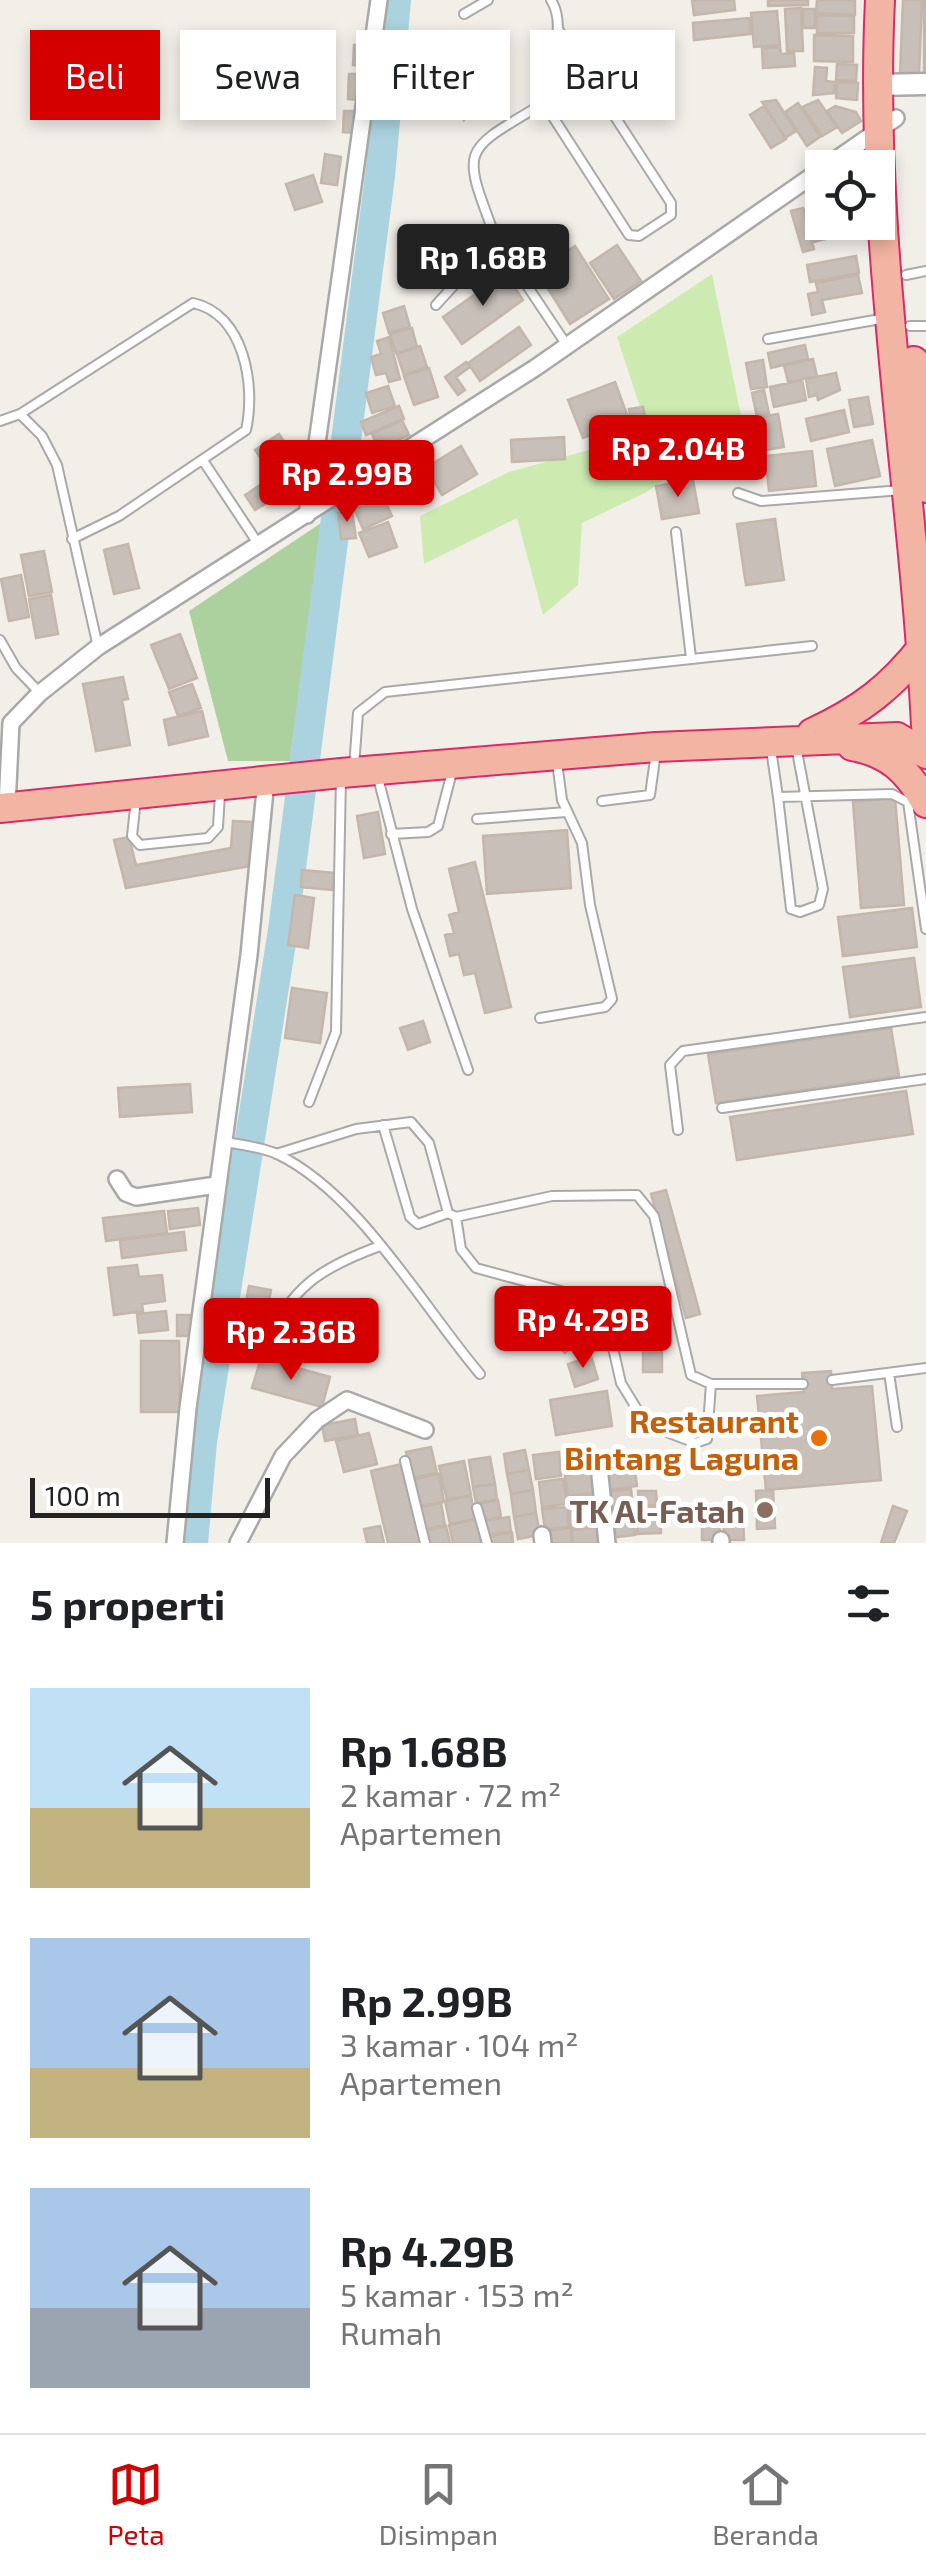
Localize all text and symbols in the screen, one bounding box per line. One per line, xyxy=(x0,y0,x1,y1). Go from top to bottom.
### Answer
chip: Beli xyxy=(30,30,160,120)
chip: Sewa xyxy=(180,30,336,120)
chip: Filter xyxy=(356,30,510,120)
chip: Baru xyxy=(530,30,675,120)
map controls xyxy=(805,150,895,240)
button: locate xyxy=(805,150,895,240)
pin: Rp 1.68B xyxy=(380,224,586,309)
text: Rp 1.68B xyxy=(419,237,547,275)
pin: Rp 2.04B xyxy=(575,415,781,500)
text: Rp 2.04B xyxy=(611,428,745,466)
pin: Rp 2.99B xyxy=(244,440,450,525)
text: Rp 2.99B xyxy=(281,453,413,491)
pin: Rp 4.29B xyxy=(480,1286,686,1371)
pin: Rp 2.36B xyxy=(188,1298,394,1383)
text: Rp 4.29B xyxy=(517,1299,649,1337)
text: Rp 2.36B xyxy=(226,1311,356,1349)
place label: Restaurant Bintang Laguna xyxy=(564,1401,799,1476)
marker: Restaurant Bintang Laguna xyxy=(808,1427,830,1449)
scale bar xyxy=(30,1473,270,1518)
text: 100 m xyxy=(45,1478,121,1512)
place label: TK Al-Fatah xyxy=(569,1491,745,1529)
marker: TK Al-Fatah xyxy=(754,1499,776,1521)
icon: filters xyxy=(841,1576,896,1631)
text: 5 properti xyxy=(30,1578,225,1628)
text: Rp 1.68B xyxy=(340,1725,508,1775)
icon: home xyxy=(110,1728,230,1848)
text: 2 kamar · 72 m² xyxy=(340,1775,561,1813)
text: Apartemen xyxy=(340,1813,502,1851)
text: Rp 2.99B xyxy=(340,1975,513,2025)
icon: home xyxy=(110,1978,230,2098)
text: 3 kamar · 104 m² xyxy=(340,2025,579,2063)
text: Apartemen xyxy=(340,2063,502,2101)
text: Rp 4.29B xyxy=(340,2225,515,2275)
icon: home xyxy=(110,2228,230,2348)
text: 5 kamar · 153 m² xyxy=(340,2275,574,2313)
text: Rumah xyxy=(340,2313,442,2351)
tab: Peta xyxy=(107,2457,165,2551)
tab: Disimpan xyxy=(379,2457,498,2551)
tab: Beranda xyxy=(712,2457,819,2551)

